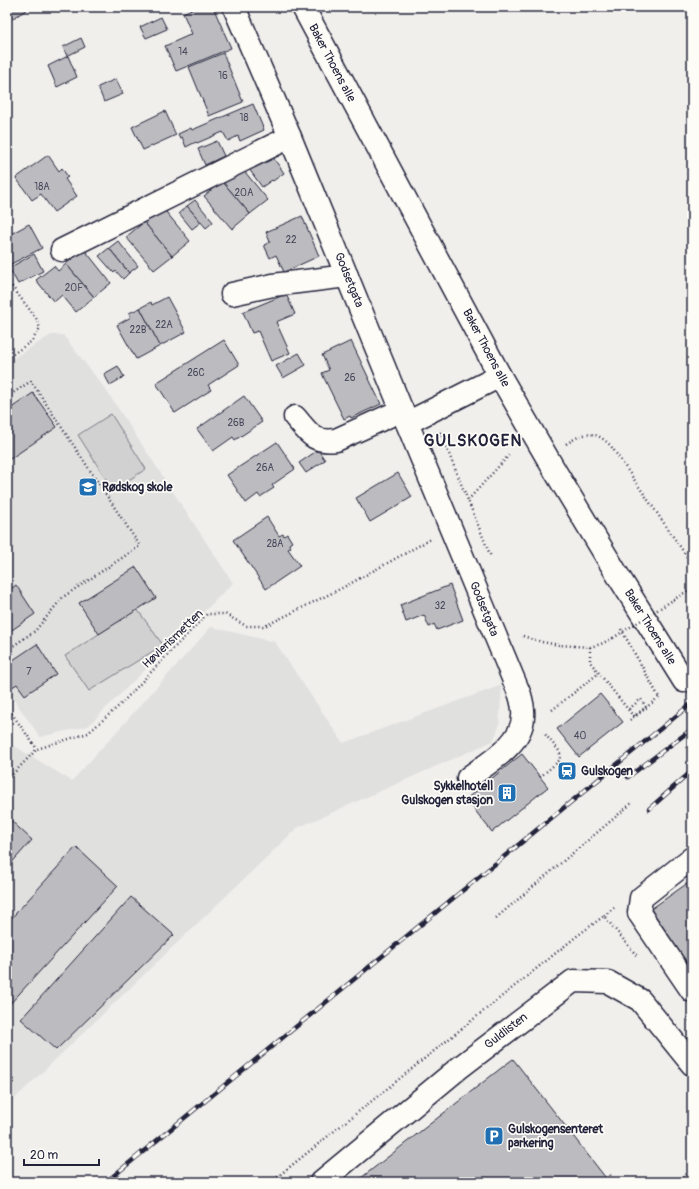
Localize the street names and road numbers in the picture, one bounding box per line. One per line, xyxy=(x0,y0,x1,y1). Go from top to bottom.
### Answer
street label: Baker Thoens alle xyxy=(305,21,359,105)
street label: Godsetgata xyxy=(331,250,367,310)
street label: Baker Thoens alle xyxy=(459,306,513,390)
street label: Godsetgata xyxy=(466,579,502,639)
street label: Baker Thoens alle xyxy=(621,586,679,668)
street label: Høvlerismetten xyxy=(139,606,207,672)
street label: Guldlisten xyxy=(482,1009,531,1052)

